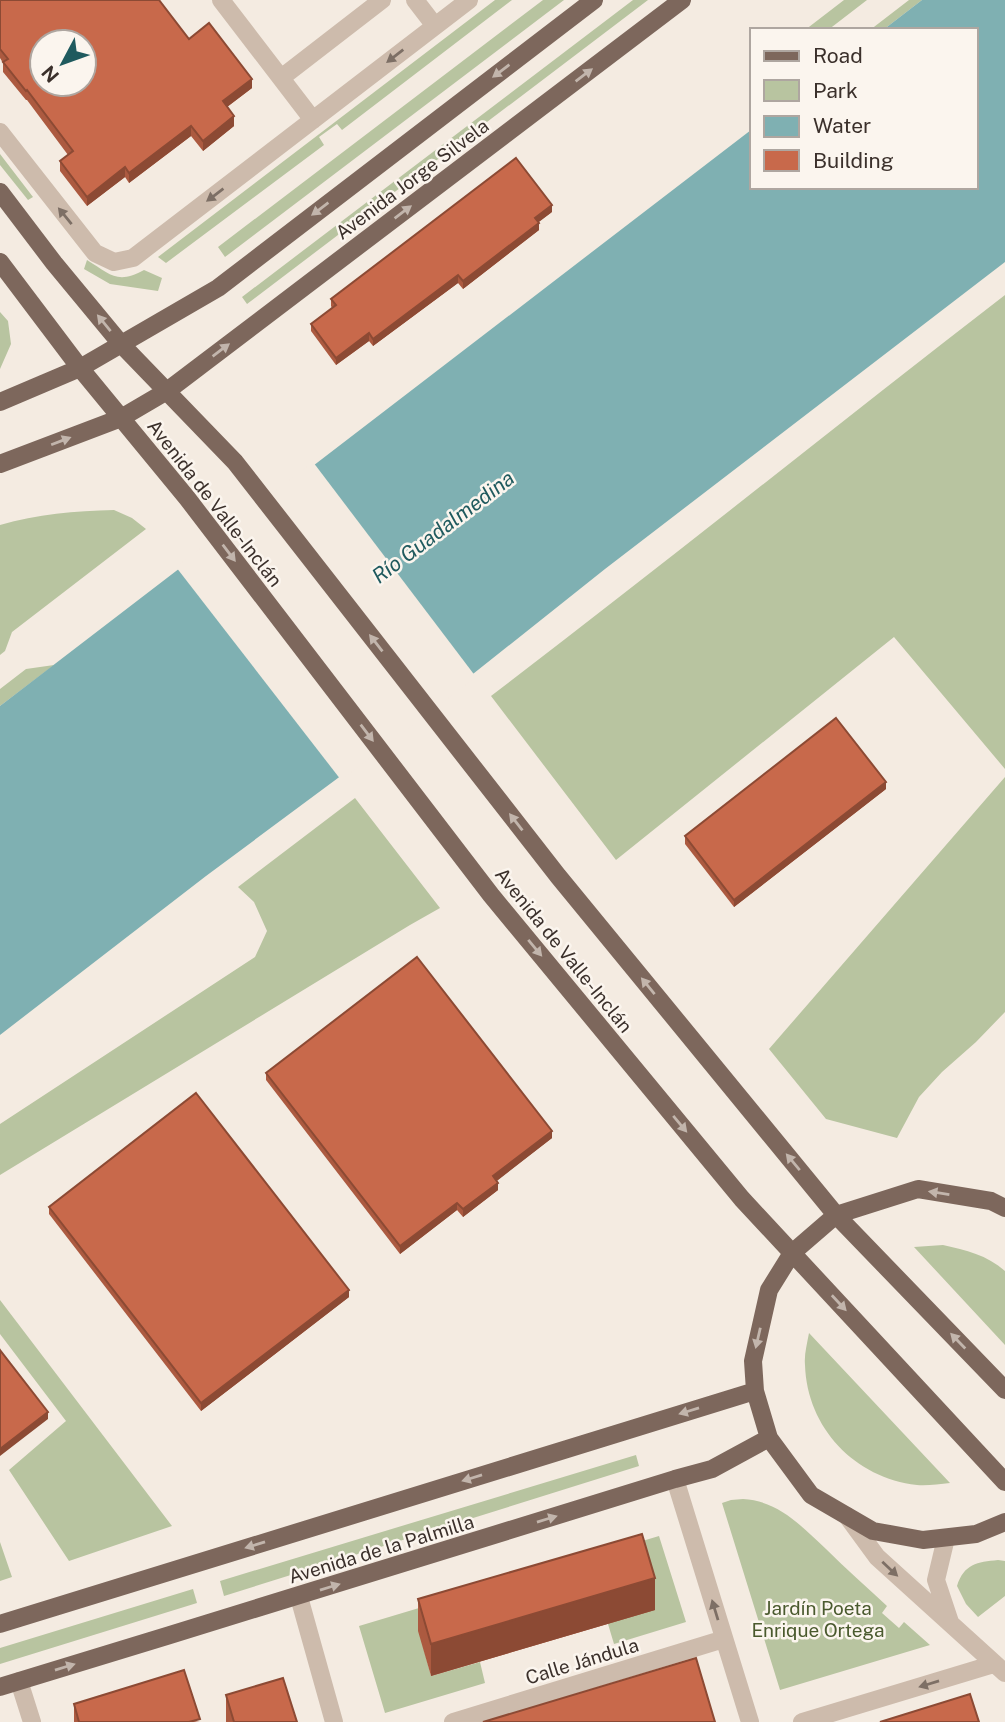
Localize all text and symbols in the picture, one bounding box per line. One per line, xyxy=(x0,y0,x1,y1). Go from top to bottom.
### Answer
north arrow xyxy=(28,28,98,98)
legend xyxy=(750,28,977,189)
text: Road xyxy=(813,43,863,68)
one-way arrow xyxy=(387,49,405,64)
text: N xyxy=(37,61,63,87)
one-way arrow xyxy=(492,64,510,78)
one-way arrow xyxy=(575,68,593,82)
text: Park xyxy=(813,78,858,103)
text: Water xyxy=(813,113,871,138)
street label: Avenida Jorge Silvela xyxy=(331,114,493,244)
text: Building xyxy=(813,148,894,173)
one-way arrow xyxy=(206,188,224,202)
one-way arrow xyxy=(312,202,330,217)
one-way arrow xyxy=(393,205,411,220)
one-way arrow xyxy=(58,208,73,226)
one-way arrow xyxy=(97,315,112,332)
one-way arrow xyxy=(212,343,231,357)
street label: Avenida de Valle-Inclán xyxy=(143,415,287,591)
one-way arrow xyxy=(50,435,71,446)
water label: Río Guadalmedina xyxy=(367,465,519,589)
one-way arrow xyxy=(221,543,236,561)
one-way arrow xyxy=(369,634,384,652)
one-way arrow xyxy=(360,724,375,742)
one-way arrow xyxy=(509,813,523,831)
street label: Avenida de Valle-Inclán xyxy=(491,863,637,1037)
one-way arrow xyxy=(527,940,542,957)
one-way arrow xyxy=(641,978,656,995)
one-way arrow xyxy=(672,1115,687,1132)
one-way arrow xyxy=(785,1154,800,1172)
one-way arrow xyxy=(928,1187,950,1198)
one-way arrow xyxy=(830,1294,846,1311)
one-way arrow xyxy=(752,1327,763,1349)
one-way arrow xyxy=(950,1333,966,1350)
one-way arrow xyxy=(679,1406,700,1417)
one-way arrow xyxy=(461,1474,482,1484)
street label: Avenida de la Palmilla xyxy=(286,1510,476,1588)
one-way arrow xyxy=(537,1514,558,1524)
one-way arrow xyxy=(244,1541,265,1551)
one-way arrow xyxy=(881,1560,898,1576)
one-way arrow xyxy=(320,1581,341,1592)
park label: Jardín Poeta Enrique Ortega xyxy=(751,1597,885,1641)
one-way arrow xyxy=(709,1599,720,1620)
street label: Calle Jándula xyxy=(523,1633,641,1689)
one-way arrow xyxy=(55,1661,76,1671)
one-way arrow xyxy=(918,1679,939,1689)

